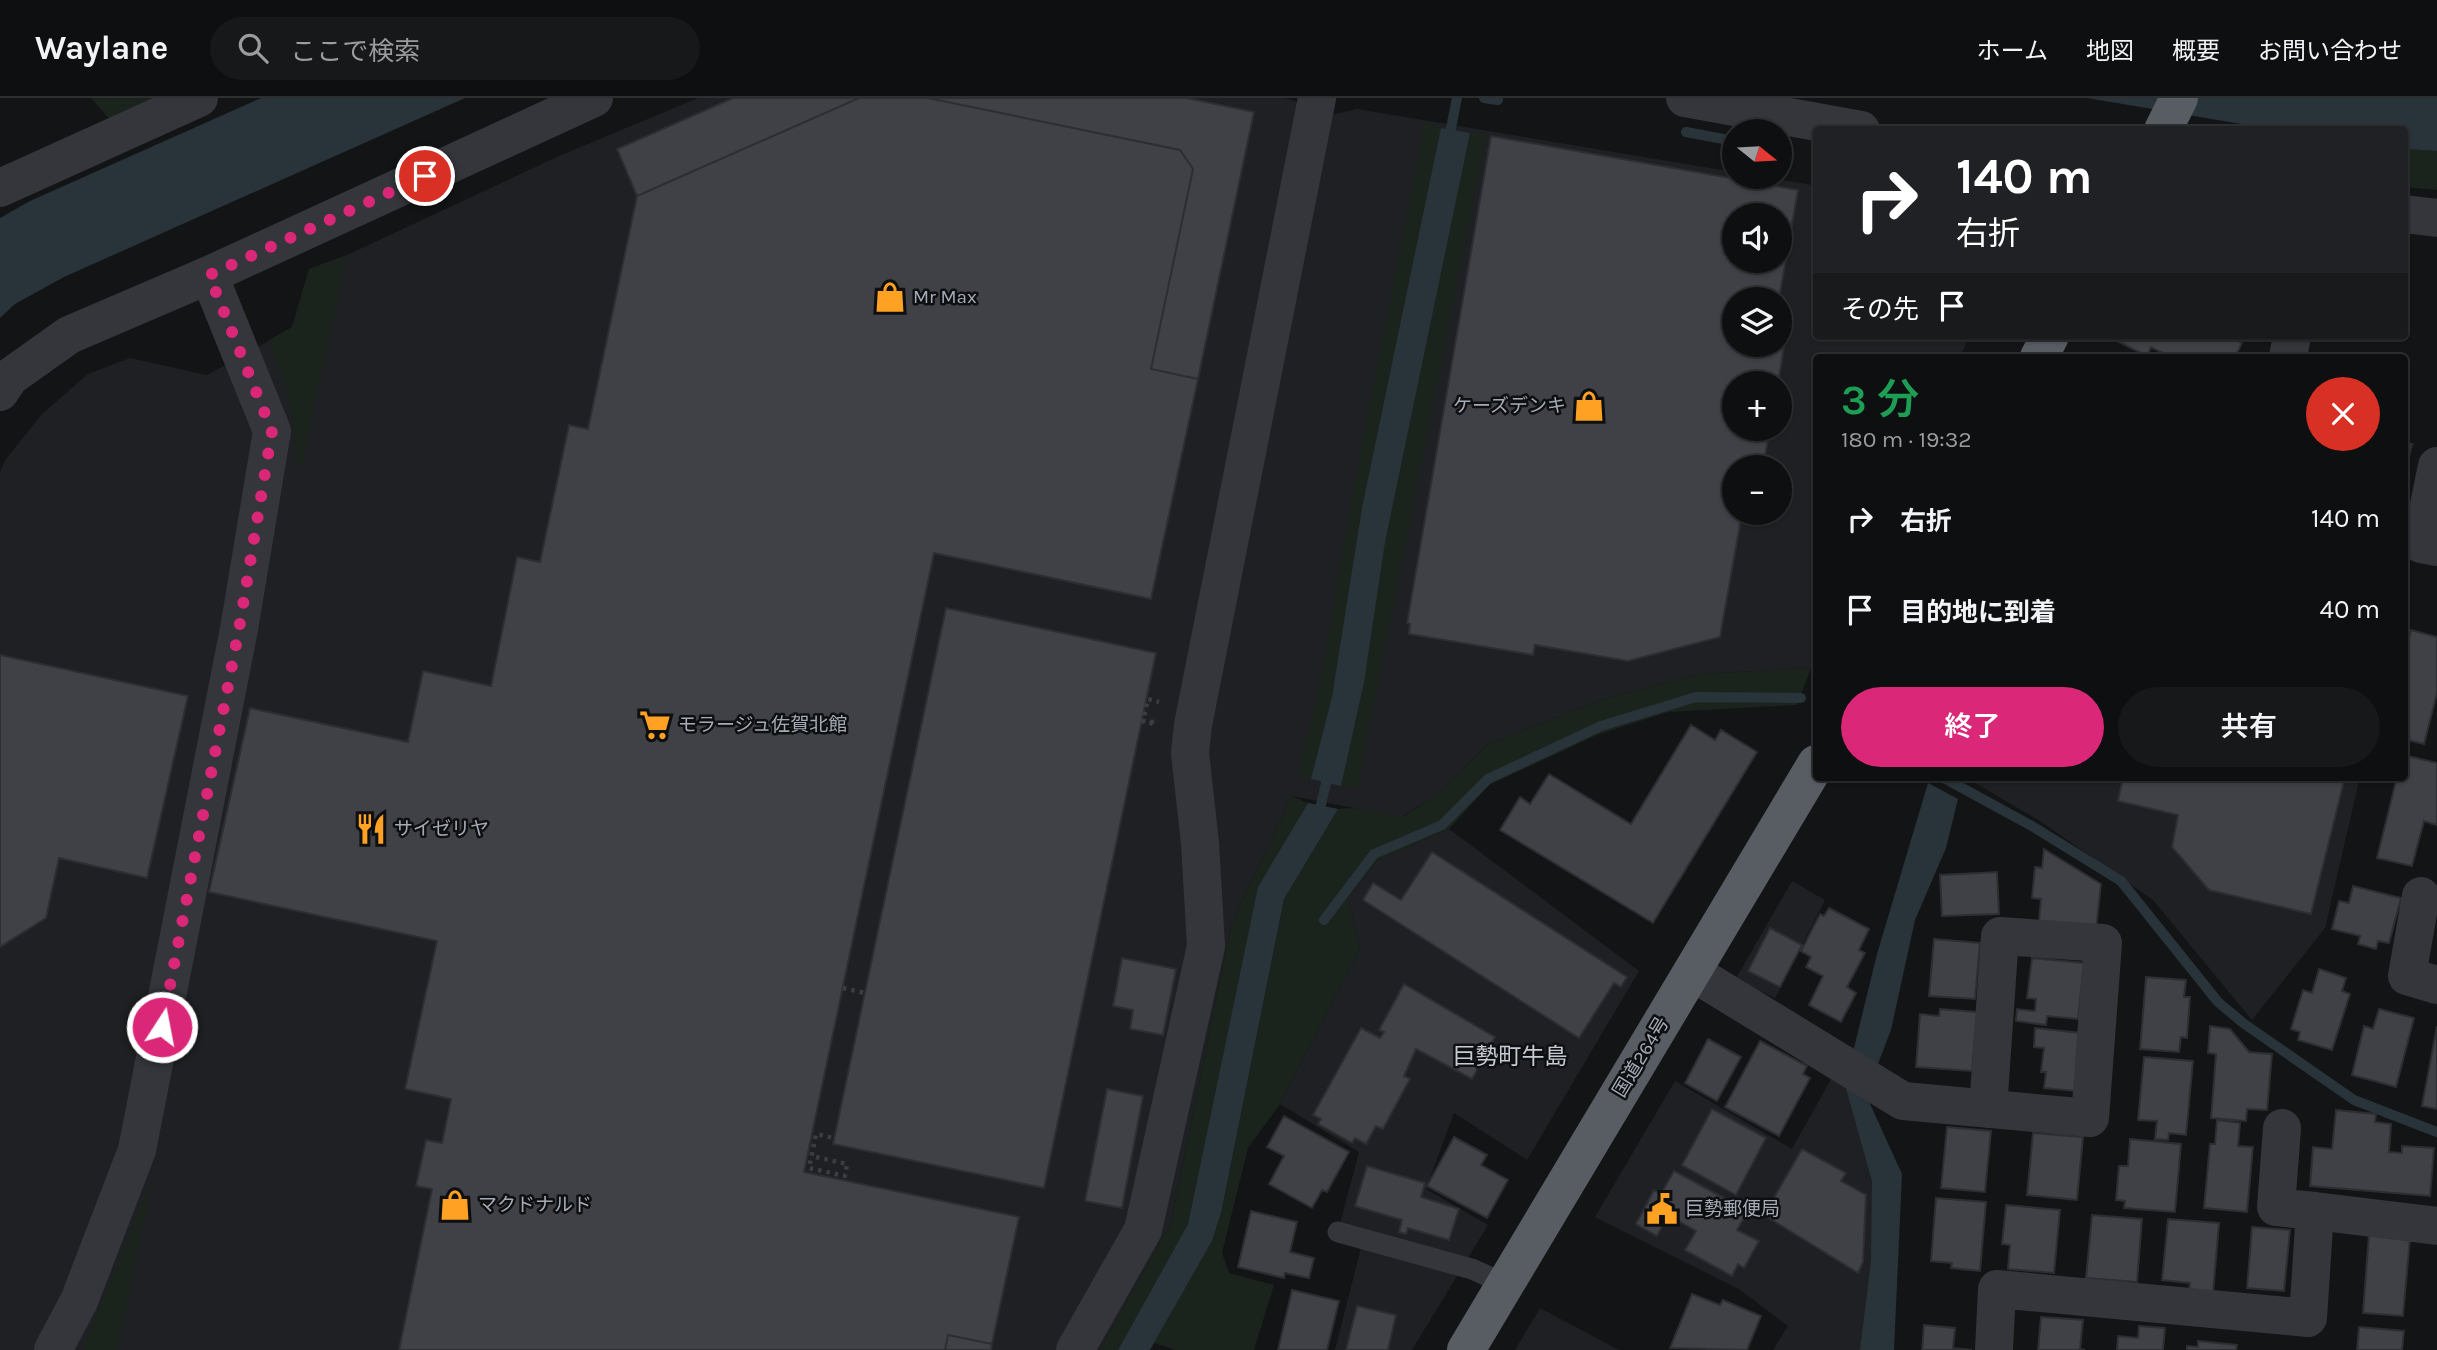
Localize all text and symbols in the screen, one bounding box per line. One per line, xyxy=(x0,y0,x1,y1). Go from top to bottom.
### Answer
search box xyxy=(210,17,700,80)
text: Waylane xyxy=(35,29,168,67)
icon: search xyxy=(234,29,272,67)
text: ここで検索 xyxy=(290,36,420,67)
text: ホーム xyxy=(1977,37,2048,65)
text: 地図 xyxy=(2086,37,2134,65)
text: 概要 xyxy=(2172,37,2220,65)
text: お問い合わせ xyxy=(2258,37,2402,65)
north arrow xyxy=(1722,119,1792,189)
map controls xyxy=(1722,119,1792,525)
pin xyxy=(395,146,455,206)
text: 140 m xyxy=(1956,148,2093,205)
icon: right xyxy=(1841,154,1932,245)
icon: arrive xyxy=(406,157,444,195)
button: sound xyxy=(1722,203,1792,273)
text: 右折 xyxy=(1956,215,2020,252)
shop icon: Mr Max xyxy=(873,280,907,314)
place label: Mr Max xyxy=(913,286,977,308)
button: layers xyxy=(1722,287,1792,357)
icon: arrive xyxy=(1933,287,1971,325)
text: その先 xyxy=(1841,294,1919,325)
button: + xyxy=(1722,371,1792,441)
text: 3 分 xyxy=(1841,375,1919,425)
button: close xyxy=(2306,377,2380,451)
shop icon: ケーズデンキ xyxy=(1572,389,1606,423)
place label: ケーズデンキ xyxy=(1453,395,1566,417)
text: 180 m · 19:32 xyxy=(1841,426,1972,453)
button: − xyxy=(1722,455,1792,525)
icon: right xyxy=(1841,500,1879,538)
text: 140 m xyxy=(2311,503,2380,534)
text: 右折 xyxy=(1900,506,1952,537)
icon: arrive xyxy=(1841,591,1879,629)
text: 40 m xyxy=(2320,594,2380,625)
text: 目的地に到着 xyxy=(1900,597,2056,628)
button: 終了 xyxy=(1841,687,2104,767)
button: 共有 xyxy=(2118,687,2380,767)
supermarket icon: モラージュ佐賀北館 xyxy=(638,708,672,742)
place label: モラージュ佐賀北館 xyxy=(678,714,847,736)
restaurant icon: サイゼリヤ xyxy=(354,812,388,846)
place label: サイゼリヤ xyxy=(394,818,489,840)
position arrow xyxy=(125,990,199,1064)
street label: 国道264号 xyxy=(1609,1013,1673,1101)
district label: 巨勢町牛島 xyxy=(1453,1043,1568,1070)
shop icon: マクドナルド xyxy=(438,1188,472,1222)
public building icon: 巨勢郵便局 xyxy=(1645,1192,1679,1226)
place label: マクドナルド xyxy=(478,1194,592,1216)
place label: 巨勢郵便局 xyxy=(1685,1198,1780,1220)

